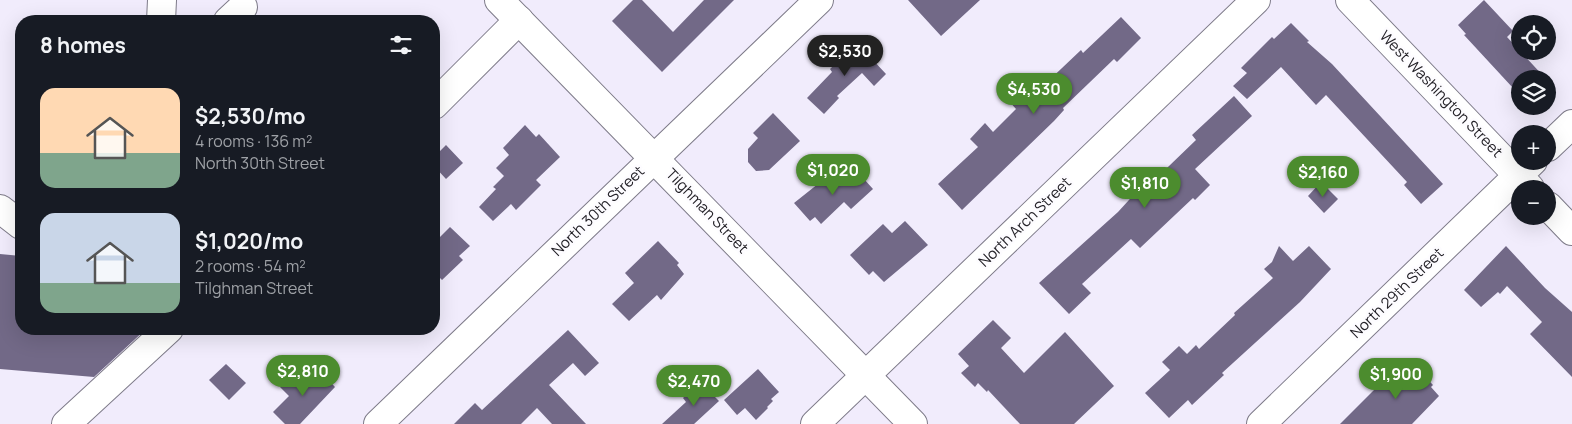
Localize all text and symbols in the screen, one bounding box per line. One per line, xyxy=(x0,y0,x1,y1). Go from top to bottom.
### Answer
map controls xyxy=(1511,15,1556,225)
button: locate xyxy=(1511,15,1556,60)
street label: West Washington Street xyxy=(1375,26,1508,162)
text: 8 homes xyxy=(40,31,126,59)
icon: filters xyxy=(387,31,415,59)
pin: $2,530 xyxy=(804,34,886,77)
text: $2,530 xyxy=(818,40,872,62)
button: layers xyxy=(1511,70,1556,115)
pin: $4,530 xyxy=(993,72,1075,115)
text: $4,530 xyxy=(1007,78,1061,100)
text: $2,530/mo xyxy=(195,102,306,130)
icon: home xyxy=(80,108,140,168)
button: + xyxy=(1511,125,1556,170)
text: 4 rooms · 136 m² xyxy=(195,130,312,152)
text: North 30th Street xyxy=(195,152,325,174)
pin: $1,020 xyxy=(792,154,874,196)
pin: $2,160 xyxy=(1282,156,1364,198)
text: $1,020 xyxy=(807,159,859,181)
street label: North 30th Street xyxy=(547,161,649,261)
text: $2,160 xyxy=(1298,161,1348,183)
street label: Tilghman Street xyxy=(661,164,753,258)
pin: $1,810 xyxy=(1104,166,1186,209)
street label: North Arch Street xyxy=(974,172,1076,271)
text: $1,810 xyxy=(1121,172,1169,194)
button: − xyxy=(1511,180,1556,225)
text: $1,020/mo xyxy=(195,227,303,255)
icon: home xyxy=(80,233,140,293)
street label: North 29th Street xyxy=(1345,243,1448,343)
text: 2 rooms · 54 m² xyxy=(195,255,306,277)
text: Tilghman Street xyxy=(195,277,313,299)
pin: $2,810 xyxy=(262,354,344,397)
pin: $1,900 xyxy=(1355,358,1437,400)
text: $2,810 xyxy=(277,360,329,382)
text: $1,900 xyxy=(1370,363,1422,385)
pin: $2,470 xyxy=(653,364,735,407)
text: $2,470 xyxy=(667,370,721,392)

